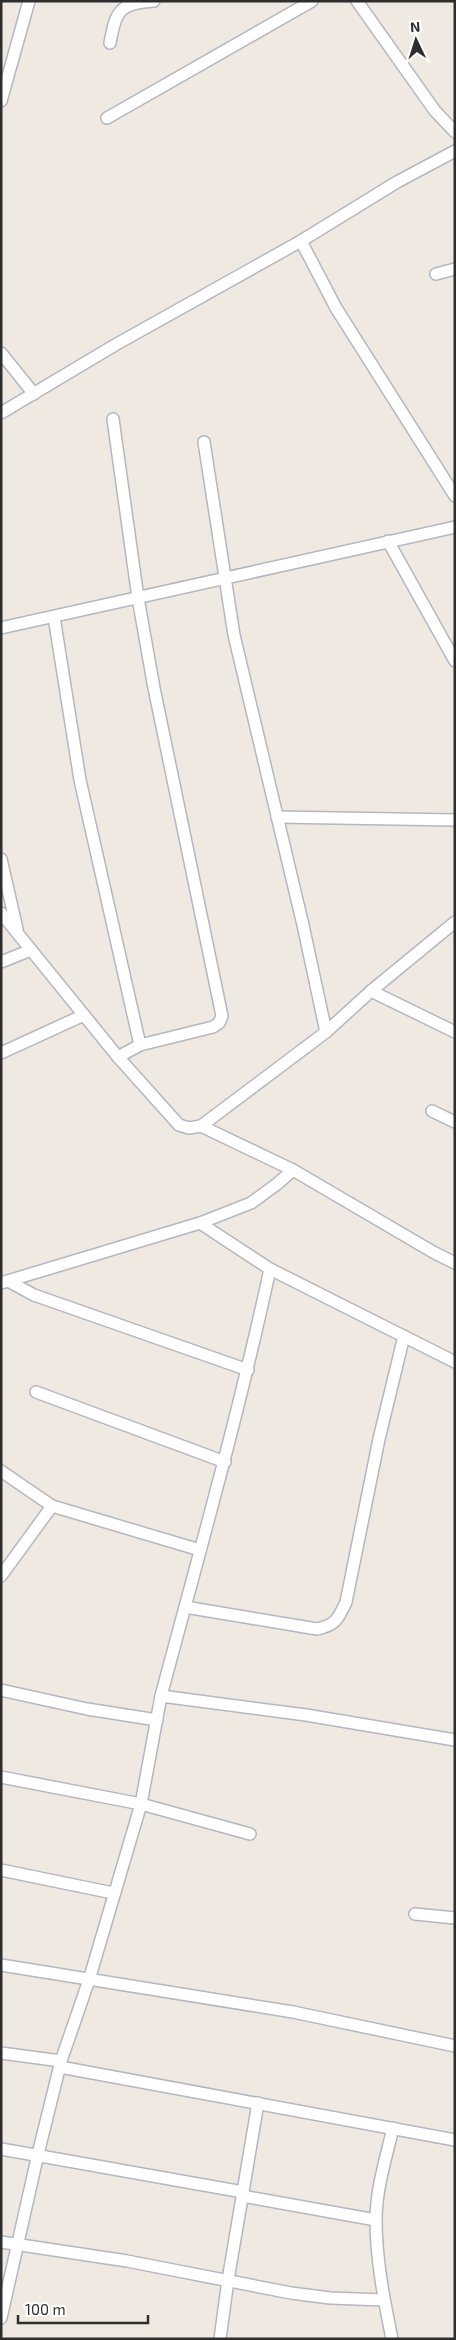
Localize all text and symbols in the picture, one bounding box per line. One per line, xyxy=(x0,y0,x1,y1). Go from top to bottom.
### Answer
north arrow xyxy=(391,15,441,65)
text: N xyxy=(409,18,421,35)
scale bar xyxy=(18,2292,148,2324)
text: 100 m xyxy=(25,2300,66,2318)

